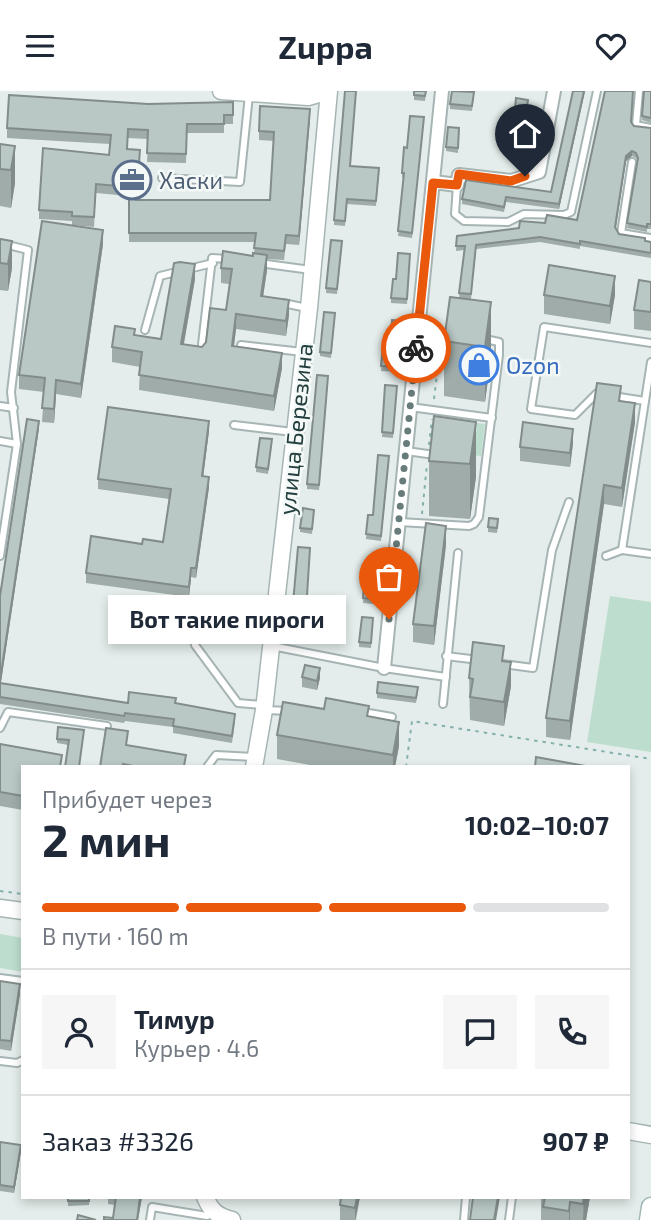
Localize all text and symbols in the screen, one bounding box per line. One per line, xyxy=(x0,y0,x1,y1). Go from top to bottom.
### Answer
icon: menu xyxy=(21,27,59,65)
text: Zuppa xyxy=(278,27,373,65)
icon: heart xyxy=(592,27,630,65)
pin xyxy=(495,104,555,176)
icon: home xyxy=(506,115,544,153)
office icon: Хаски xyxy=(111,159,153,201)
place label: Хаски xyxy=(159,166,223,194)
courier xyxy=(381,313,451,383)
icon: bike xyxy=(397,329,435,367)
street label: улица Березина xyxy=(272,342,319,516)
shop icon: Ozon xyxy=(458,344,500,386)
place label: Ozon xyxy=(506,351,560,379)
pin xyxy=(359,547,419,619)
icon: bag xyxy=(370,558,408,596)
callout: Вот такие пироги xyxy=(109,595,347,643)
text: Вот такие пироги xyxy=(129,605,325,633)
text: Прибудет через xyxy=(42,785,212,813)
text: 10:02–10:07 xyxy=(465,809,609,840)
text: 2 мин xyxy=(42,811,171,866)
text: В пути · 160 m xyxy=(42,922,189,950)
button: person xyxy=(42,995,116,1069)
button: chat xyxy=(443,995,517,1069)
button: phone xyxy=(535,995,609,1069)
text: Тимур xyxy=(134,1003,215,1034)
text: Курьер · 4.6 xyxy=(134,1034,259,1062)
text: Заказ #3326 xyxy=(42,1125,194,1156)
text: 907 ₽ xyxy=(543,1125,609,1156)

